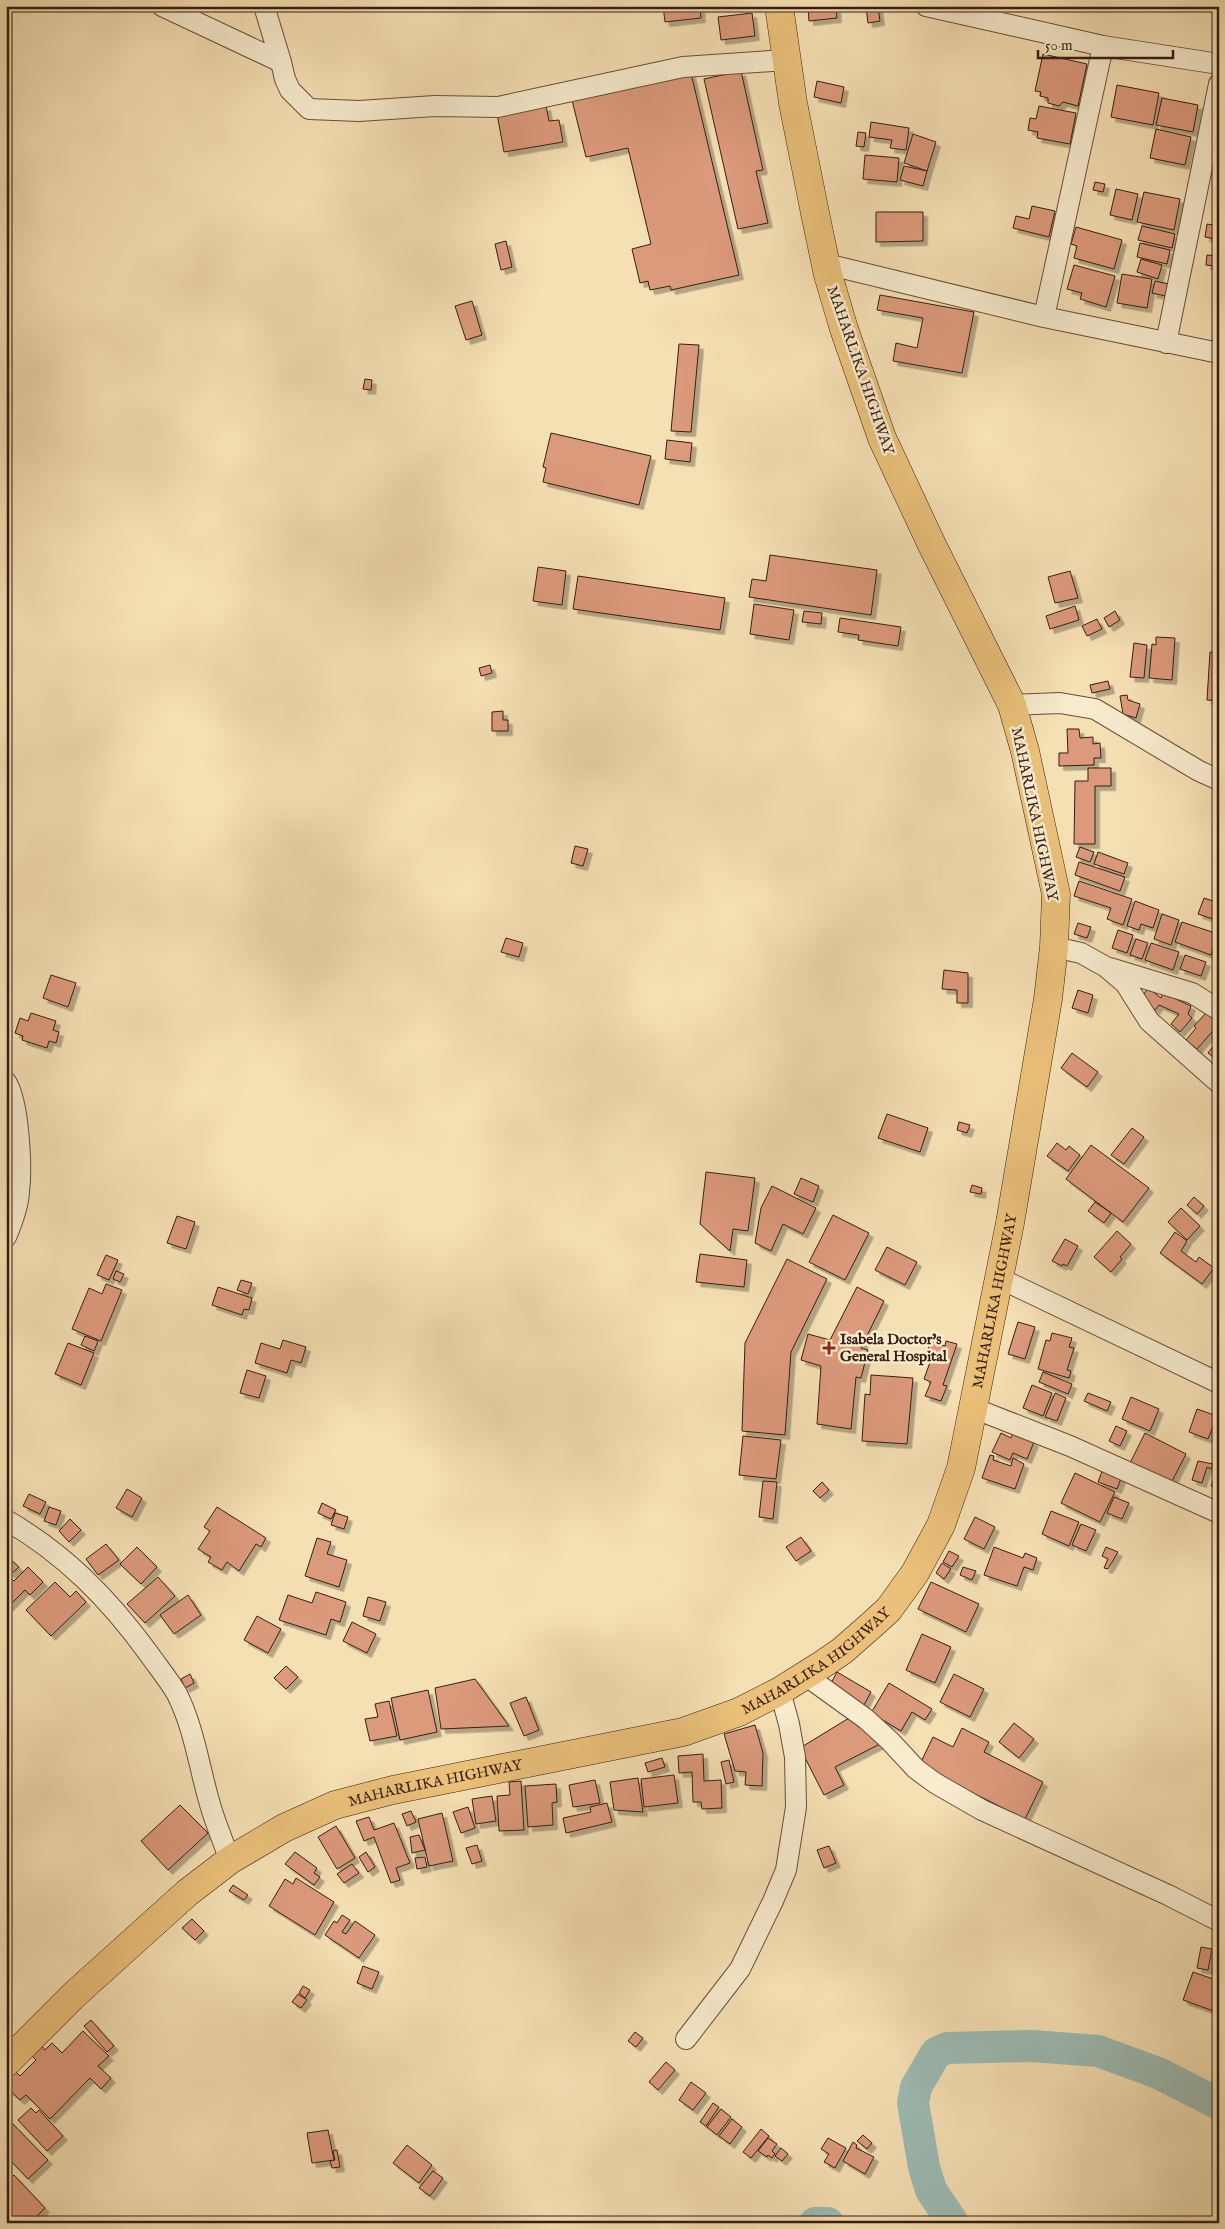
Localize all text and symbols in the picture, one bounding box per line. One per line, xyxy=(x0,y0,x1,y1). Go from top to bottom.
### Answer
scale bar xyxy=(1038,28,1172,60)
text: 50 m xyxy=(1045,36,1073,55)
street label: MAHARLIKA HIGHWAY xyxy=(823,283,899,458)
street label: MAHARLIKA HIGHWAY xyxy=(1007,725,1062,904)
street label: MAHARLIKA HIGHWAY xyxy=(968,1212,1022,1390)
place label: Isabela Doctor's General Hospital xyxy=(840,1330,948,1366)
marker: Isabela Doctor's General Hospital xyxy=(822,1341,836,1355)
street label: MAHARLIKA HIGHWAY xyxy=(738,1603,895,1719)
street label: MAHARLIKA HIGHWAY xyxy=(346,1755,525,1811)

